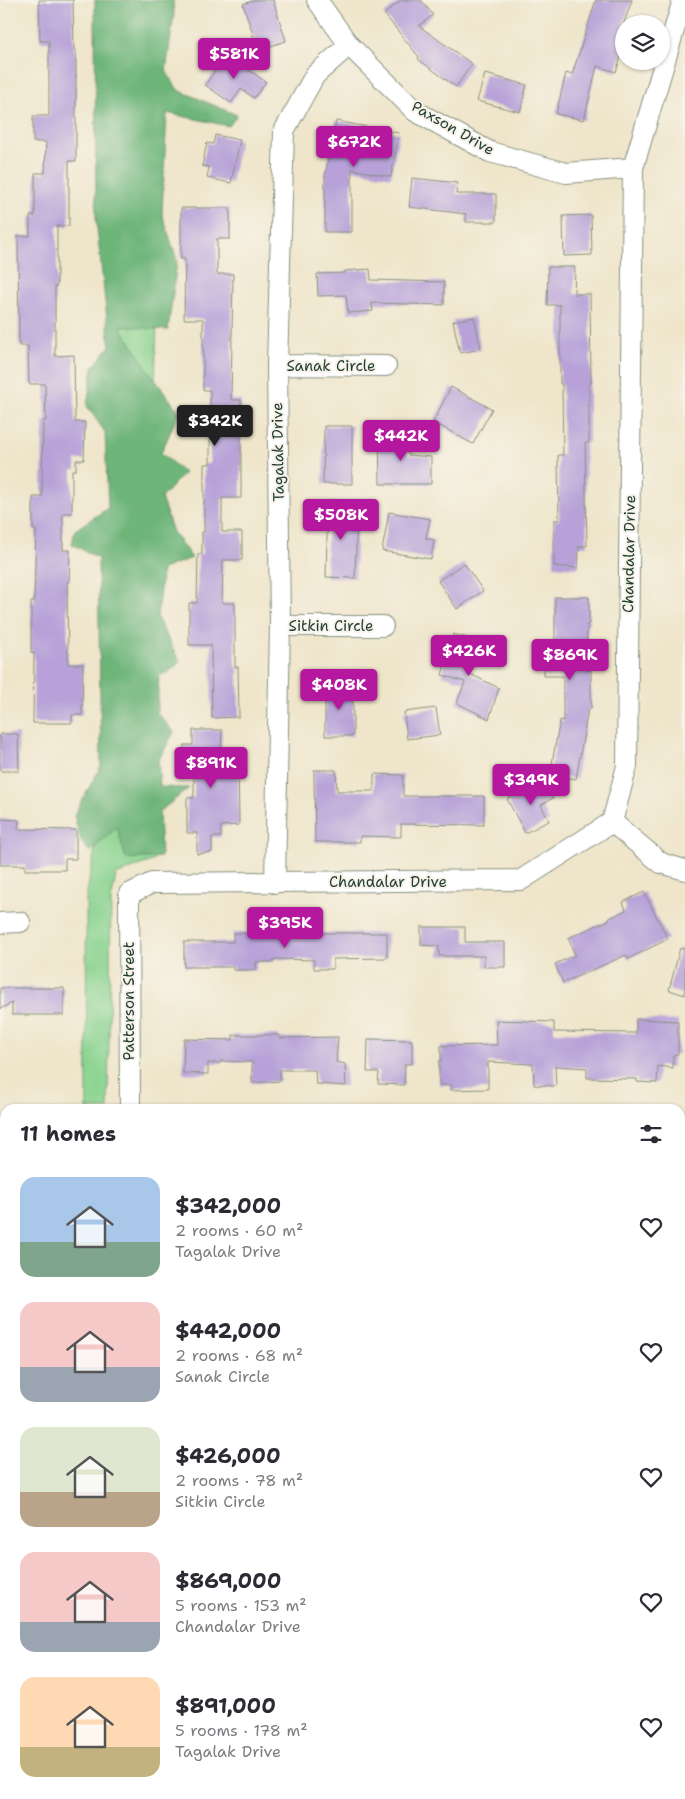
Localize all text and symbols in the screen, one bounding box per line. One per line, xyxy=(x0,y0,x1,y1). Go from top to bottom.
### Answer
map controls xyxy=(615,15,670,70)
button: layers xyxy=(615,15,670,70)
pin: $581K xyxy=(199,38,269,80)
text: $581K xyxy=(209,43,259,64)
street label: Paxson Drive xyxy=(408,96,498,160)
pin: $672K xyxy=(319,126,389,168)
text: $672K xyxy=(327,131,381,152)
street label: Sanak Circle xyxy=(286,356,376,376)
street label: Tagalak Drive xyxy=(267,402,289,502)
pin: $342K xyxy=(180,404,250,447)
text: $342K xyxy=(188,410,242,431)
pin: $442K xyxy=(366,420,436,462)
text: $442K xyxy=(374,425,428,446)
street label: Chandalar Drive xyxy=(618,495,640,613)
pin: $508K xyxy=(306,498,376,541)
text: $508K xyxy=(314,504,368,525)
street label: Sitkin Circle xyxy=(289,616,373,636)
pin: $426K xyxy=(434,634,504,677)
pin: $869K xyxy=(535,638,605,681)
text: $426K xyxy=(442,640,496,661)
text: $869K xyxy=(543,644,597,665)
pin: $408K xyxy=(304,668,374,711)
text: $408K xyxy=(311,674,367,695)
pin: $891K xyxy=(176,746,246,789)
text: $891K xyxy=(185,752,237,773)
pin: $349K xyxy=(496,764,566,806)
text: $349K xyxy=(504,769,558,790)
street label: Chandalar Drive xyxy=(329,872,447,892)
pin: $395K xyxy=(250,906,320,949)
text: $395K xyxy=(258,912,312,933)
street label: Patterson Street xyxy=(119,942,139,1060)
text: 11 homes xyxy=(20,1120,116,1148)
icon: filters xyxy=(637,1120,665,1148)
text: $342,000 xyxy=(175,1192,281,1220)
icon: home xyxy=(60,1197,120,1257)
icon: heart xyxy=(637,1213,665,1241)
text: 2 rooms · 60 m² xyxy=(175,1220,303,1241)
text: Tagalak Drive xyxy=(175,1241,281,1262)
text: $442,000 xyxy=(175,1317,281,1345)
icon: home xyxy=(60,1322,120,1382)
icon: heart xyxy=(637,1338,665,1366)
text: 2 rooms · 68 m² xyxy=(175,1345,303,1366)
text: Sanak Circle xyxy=(175,1366,270,1387)
text: $426,000 xyxy=(175,1442,281,1470)
icon: home xyxy=(60,1447,120,1507)
icon: heart xyxy=(637,1463,665,1491)
text: 2 rooms · 78 m² xyxy=(175,1470,303,1491)
text: Sitkin Circle xyxy=(175,1491,265,1512)
text: $869,000 xyxy=(175,1567,281,1595)
icon: home xyxy=(60,1572,120,1632)
icon: heart xyxy=(637,1588,665,1616)
text: 5 rooms · 153 m² xyxy=(175,1595,307,1616)
text: Chandalar Drive xyxy=(175,1616,301,1637)
text: $891,000 xyxy=(175,1692,276,1720)
icon: home xyxy=(60,1697,120,1757)
icon: heart xyxy=(637,1713,665,1741)
text: 5 rooms · 178 m² xyxy=(175,1720,308,1741)
text: Tagalak Drive xyxy=(175,1741,281,1762)

